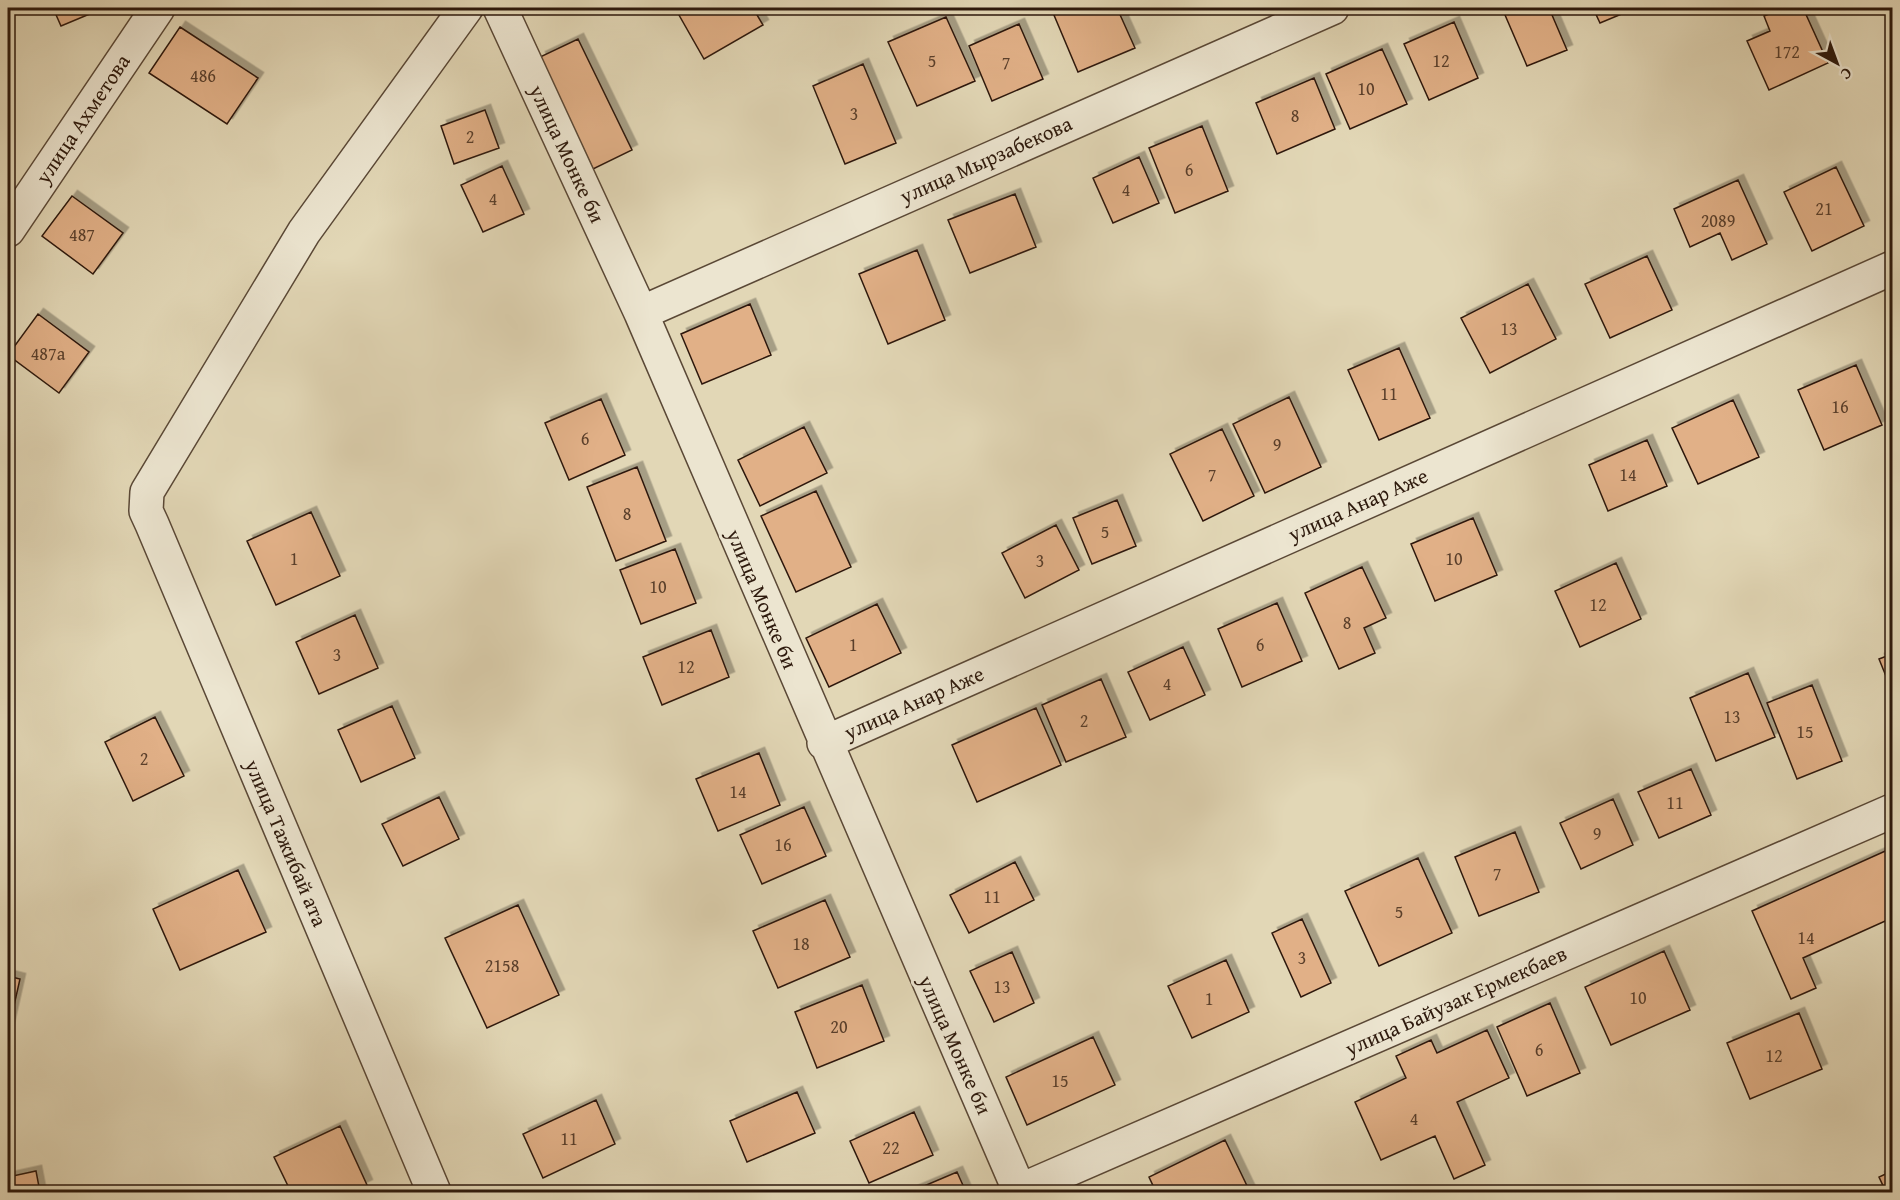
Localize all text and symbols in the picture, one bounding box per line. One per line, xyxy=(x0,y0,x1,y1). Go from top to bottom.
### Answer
north arrow xyxy=(1807,33,1867,93)
house number: 172 xyxy=(1774,38,1800,65)
house number: 5 xyxy=(928,47,936,74)
house number: 12 xyxy=(1432,47,1450,74)
street label: улица Ахметова xyxy=(27,48,138,191)
house number: 7 xyxy=(1002,49,1010,76)
house number: 486 xyxy=(190,62,216,89)
text: С xyxy=(1836,62,1858,86)
house number: 10 xyxy=(1357,75,1375,102)
street label: улица Монке би xyxy=(521,79,613,228)
house number: 3 xyxy=(850,100,858,127)
house number: 8 xyxy=(1291,102,1299,129)
street label: улица Мырзабекова xyxy=(894,108,1077,212)
house number: 2 xyxy=(466,123,474,150)
house number: 6 xyxy=(1185,156,1193,183)
house number: 4 xyxy=(1122,176,1130,203)
house number: 4 xyxy=(489,185,497,212)
house number: 21 xyxy=(1815,195,1833,222)
house number: 2089 xyxy=(1701,207,1735,234)
house number: 487 xyxy=(69,221,95,248)
house number: 13 xyxy=(1500,315,1518,342)
house number: 487а xyxy=(31,340,66,367)
house number: 11 xyxy=(1380,380,1398,407)
house number: 16 xyxy=(1831,393,1849,420)
house number: 6 xyxy=(581,425,589,452)
house number: 9 xyxy=(1273,431,1281,458)
street label: улица Анар Аже xyxy=(1282,460,1433,550)
house number: 7 xyxy=(1208,461,1216,488)
house number: 14 xyxy=(1619,461,1637,488)
house number: 8 xyxy=(623,500,631,527)
house number: 5 xyxy=(1101,518,1109,545)
street label: улица Монке би xyxy=(719,523,806,674)
house number: 1 xyxy=(290,545,298,572)
house number: 10 xyxy=(1445,545,1463,572)
house number: 3 xyxy=(1036,547,1044,574)
house number: 10 xyxy=(649,573,667,600)
house number: 12 xyxy=(1589,591,1607,618)
house number: 8 xyxy=(1343,609,1351,636)
house number: 1 xyxy=(849,631,857,658)
house number: 6 xyxy=(1256,631,1264,658)
house number: 3 xyxy=(333,641,341,668)
house number: 12 xyxy=(677,653,695,680)
street label: улица Анар Аже xyxy=(838,658,989,748)
house number: 4 xyxy=(1163,670,1171,697)
house number: 13 xyxy=(1723,703,1741,730)
house number: 2 xyxy=(1080,707,1088,734)
house number: 15 xyxy=(1796,718,1814,745)
house number: 2 xyxy=(140,745,148,772)
street label: улица Тажибай ата xyxy=(237,753,336,931)
house number: 14 xyxy=(729,778,747,805)
house number: 11 xyxy=(1666,789,1684,816)
house number: 9 xyxy=(1593,820,1601,847)
house number: 16 xyxy=(774,831,792,858)
house number: 7 xyxy=(1493,860,1501,887)
house number: 11 xyxy=(983,883,1001,910)
house number: 5 xyxy=(1395,898,1403,925)
house number: 14 xyxy=(1797,924,1815,951)
house number: 18 xyxy=(792,930,810,957)
street label: улица Байузак Ермекбаев xyxy=(1339,938,1572,1064)
house number: 3 xyxy=(1298,944,1306,971)
house number: 2158 xyxy=(485,952,519,979)
street label: улица Монке би xyxy=(911,969,1000,1119)
house number: 13 xyxy=(993,973,1011,1000)
house number: 10 xyxy=(1629,984,1647,1011)
house number: 1 xyxy=(1205,985,1213,1012)
house number: 20 xyxy=(830,1013,848,1040)
house number: 6 xyxy=(1535,1036,1543,1063)
house number: 12 xyxy=(1765,1042,1783,1069)
house number: 15 xyxy=(1051,1067,1069,1094)
house number: 4 xyxy=(1410,1105,1418,1132)
house number: 11 xyxy=(560,1125,578,1152)
house number: 22 xyxy=(882,1134,900,1161)

